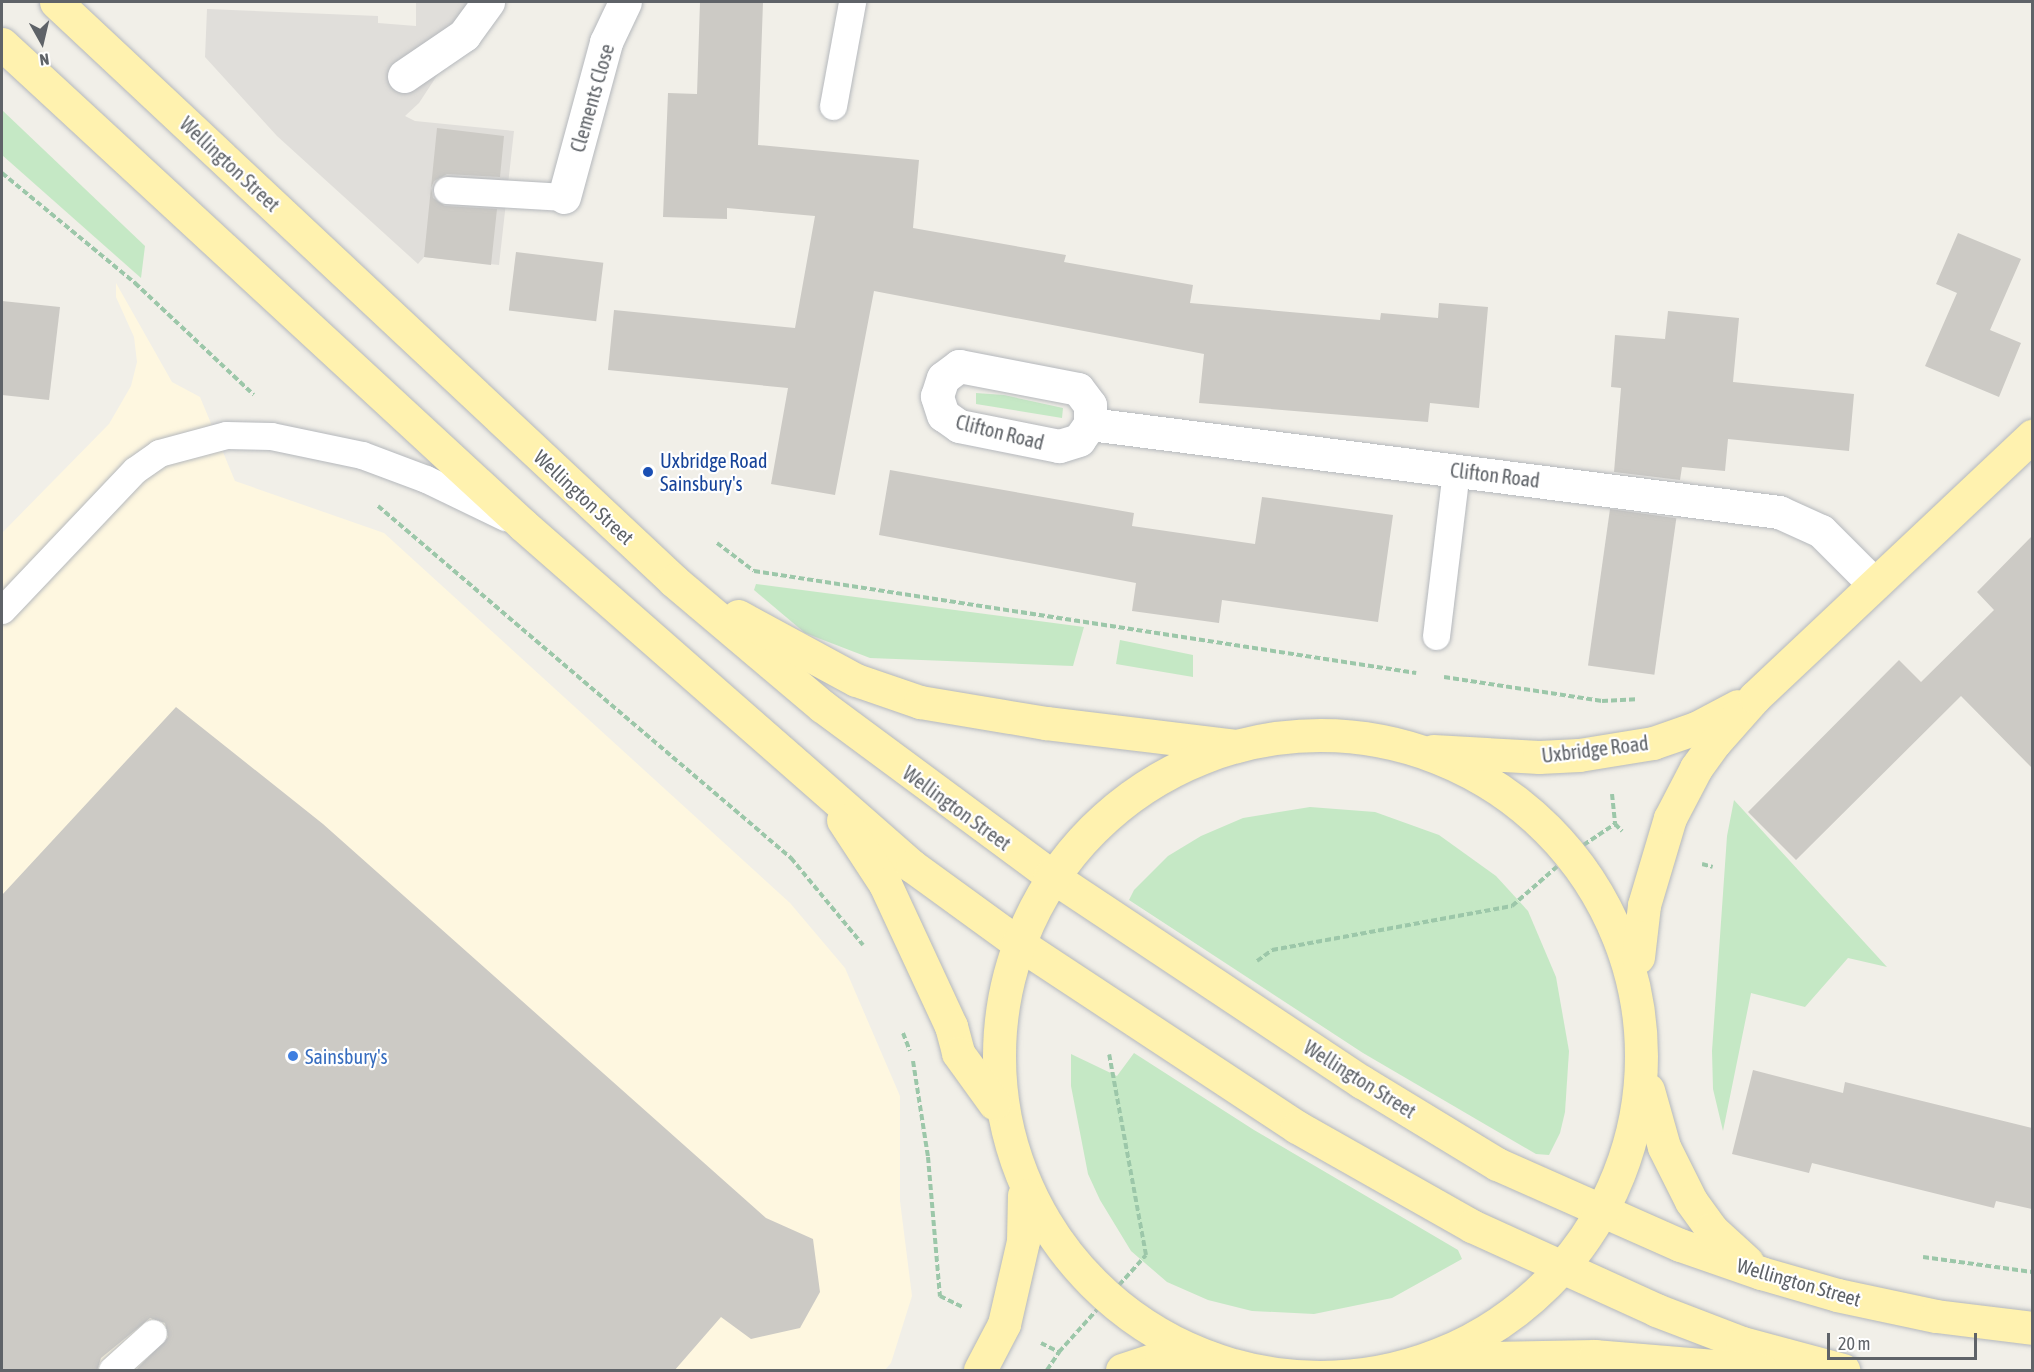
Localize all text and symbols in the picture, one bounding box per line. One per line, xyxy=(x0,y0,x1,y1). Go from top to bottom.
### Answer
north arrow xyxy=(12,12,72,72)
street label: Clements Close xyxy=(565,41,619,155)
text: N xyxy=(39,50,50,69)
street label: Wellington Street xyxy=(175,112,285,216)
street label: Clifton Road xyxy=(953,409,1047,455)
street label: Wellington Street xyxy=(529,445,639,549)
place label: Uxbridge Road Sainsbury's xyxy=(660,448,768,495)
street label: Clifton Road xyxy=(1449,458,1541,492)
marker: Uxbridge Road Sainsbury's xyxy=(641,465,655,479)
street label: Uxbridge Road xyxy=(1540,731,1650,767)
street label: Wellington Street xyxy=(898,761,1016,855)
street label: Wellington Street xyxy=(1299,1035,1421,1123)
place label: Sainsbury's xyxy=(305,1044,388,1068)
marker: Sainsbury's xyxy=(286,1049,300,1063)
street label: Wellington Street xyxy=(1734,1253,1864,1311)
scale bar xyxy=(1830,1321,1980,1359)
text: 20 m xyxy=(1838,1333,1870,1354)

